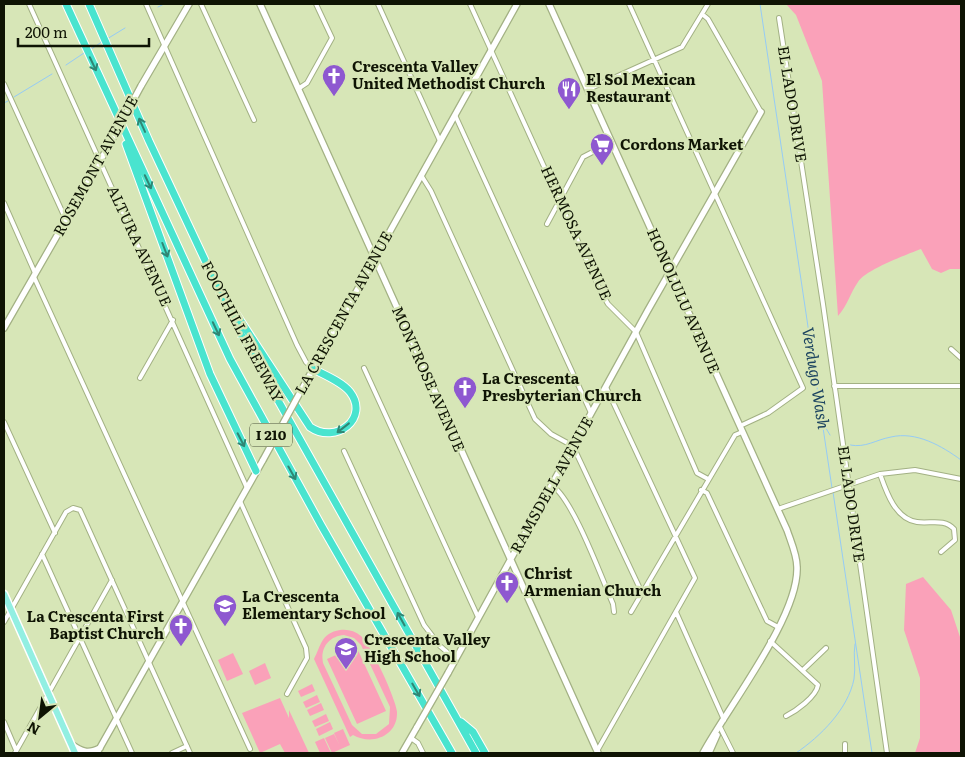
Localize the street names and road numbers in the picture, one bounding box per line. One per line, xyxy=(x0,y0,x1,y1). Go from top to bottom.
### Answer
street label: EL LADO DRIVE xyxy=(773,44,814,164)
street label: ROSEMONT AVENUE xyxy=(47,91,143,240)
street label: HERMOSA AVENUE xyxy=(536,161,619,303)
street label: ALTURA AVENUE xyxy=(102,181,178,310)
street label: HONOLULU AVENUE xyxy=(642,224,727,377)
street label: LA CRESCENTA AVENUE xyxy=(288,226,397,398)
street label: FOOTHILL FREEWAY xyxy=(196,256,291,406)
street label: MONTROSE AVENUE xyxy=(387,302,472,455)
street label: RAMSDELL AVENUE xyxy=(503,412,598,557)
road number: I 210 xyxy=(250,424,292,446)
street label: EL LADO DRIVE xyxy=(833,444,872,564)

